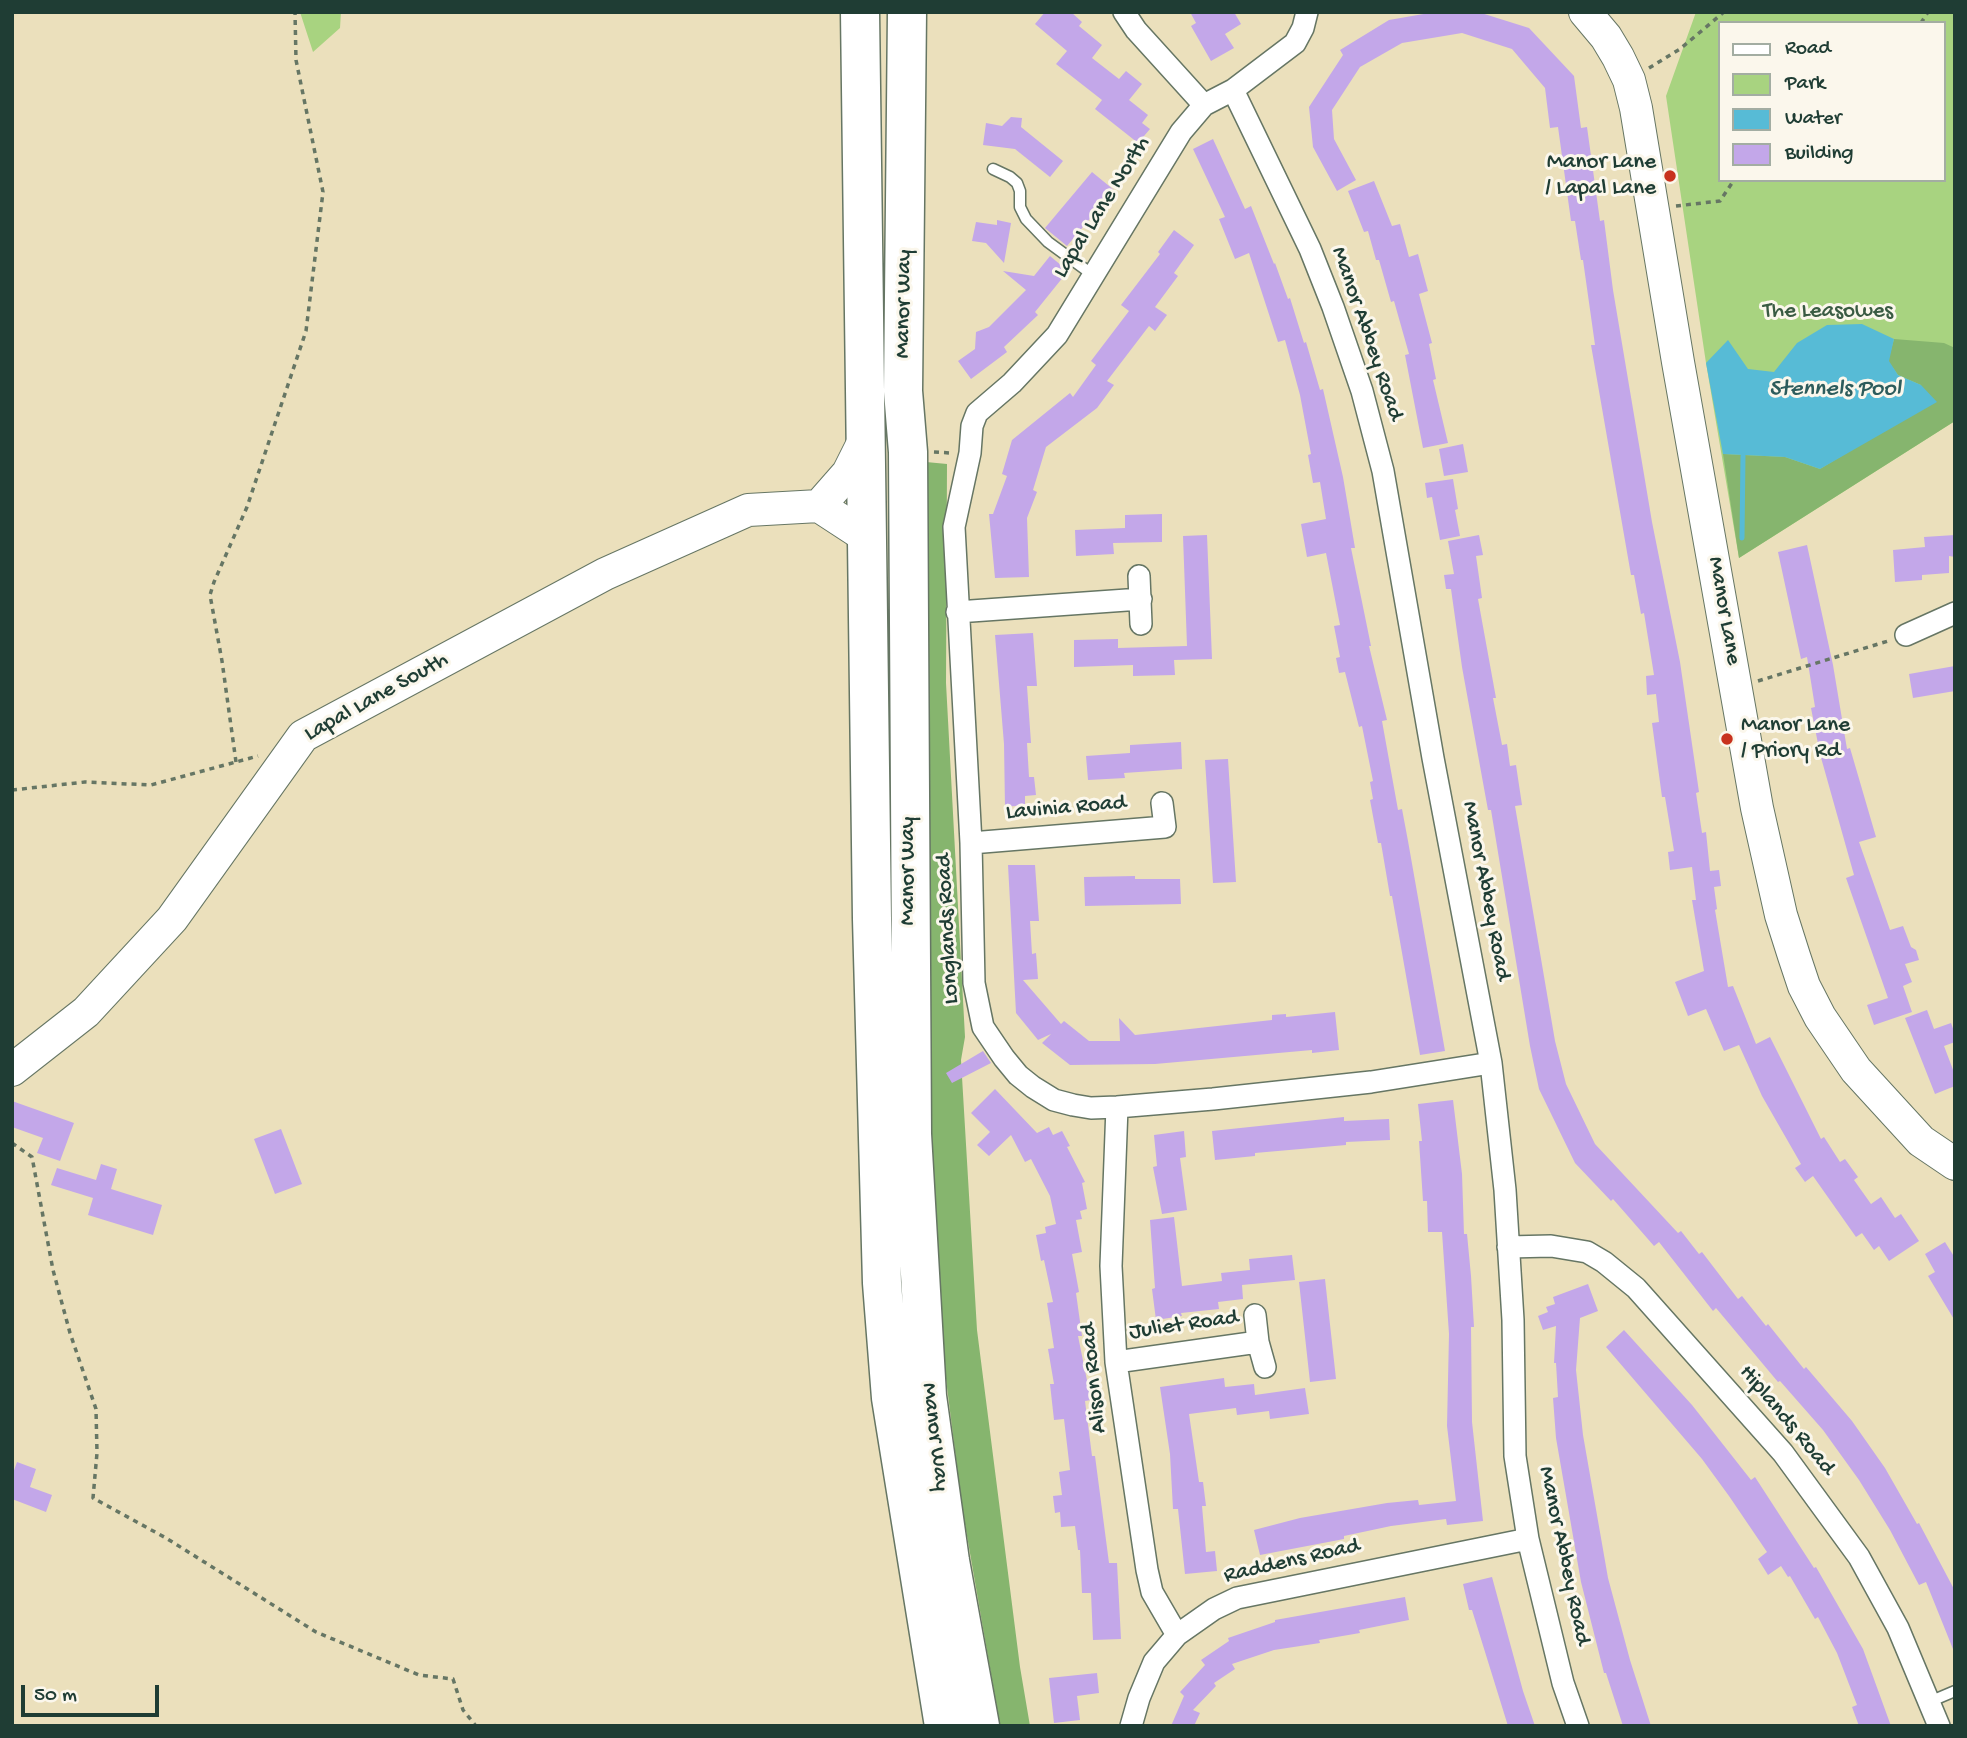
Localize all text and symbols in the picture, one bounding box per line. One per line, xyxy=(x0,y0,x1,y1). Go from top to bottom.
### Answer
legend xyxy=(1718,21,1946,182)
text: Road xyxy=(1785,37,1831,62)
text: Park xyxy=(1785,72,1825,97)
text: Water xyxy=(1785,107,1841,132)
street label: Lapal Lane North xyxy=(1048,132,1158,284)
text: Building xyxy=(1785,142,1854,167)
place label: Manor Lane / Lapal Lane xyxy=(1545,149,1656,203)
marker: Manor Lane / Lapal Lane xyxy=(1662,168,1678,184)
street label: Manor Abbey Road xyxy=(1323,244,1409,424)
street label: Manor Way xyxy=(890,249,920,359)
park label: The Leasowes xyxy=(1763,298,1893,326)
water label: Stennels Pool xyxy=(1769,376,1901,404)
street label: Manor Lane xyxy=(1700,555,1746,667)
street label: Lapal Lane South xyxy=(300,647,454,749)
place label: Manor Lane / Priory Rd xyxy=(1741,712,1850,766)
marker: Manor Lane / Priory Rd xyxy=(1719,731,1735,747)
street label: Lavinia Road xyxy=(1005,790,1127,828)
street label: Manor Abbey Road xyxy=(1454,799,1516,983)
street label: Manor Way xyxy=(895,817,923,925)
street label: Longlands Road xyxy=(931,853,967,1005)
street label: Juliet Road xyxy=(1128,1305,1240,1347)
street label: Alison Road xyxy=(1075,1322,1115,1434)
street label: Hiplands Road xyxy=(1732,1360,1840,1482)
street label: Manor Way xyxy=(914,1381,954,1493)
street label: Manor Abbey Road xyxy=(1531,1464,1595,1648)
street label: Raddens Road xyxy=(1221,1533,1363,1591)
scale bar xyxy=(24,1672,163,1716)
text: 50 m xyxy=(34,1684,77,1709)

